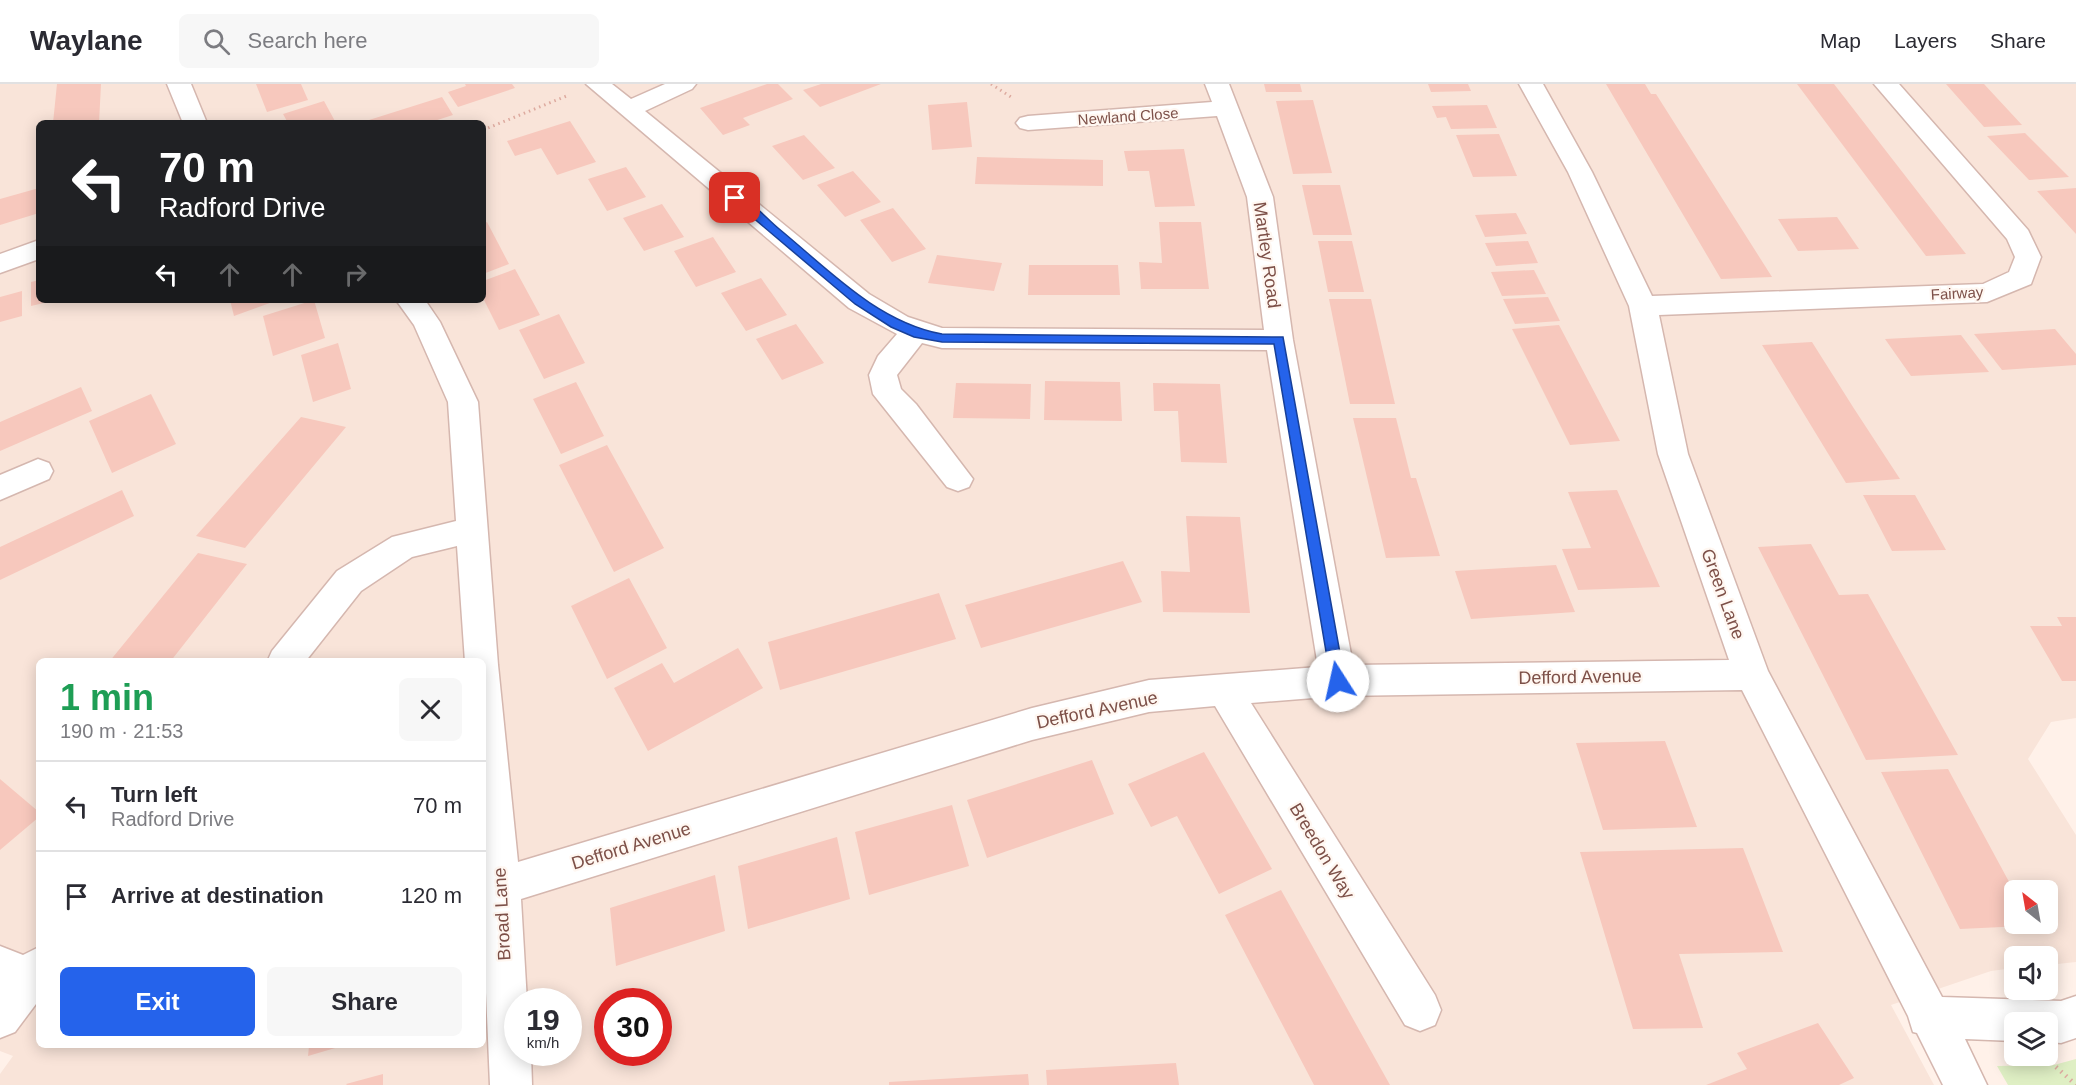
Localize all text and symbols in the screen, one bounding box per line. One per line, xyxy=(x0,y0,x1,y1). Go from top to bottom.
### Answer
search box xyxy=(179,14,599,68)
text: Waylane xyxy=(30,25,143,56)
icon: search xyxy=(200,25,233,58)
text: Search here xyxy=(248,28,367,53)
text: Map xyxy=(1820,29,1861,52)
text: Layers xyxy=(1894,29,1957,52)
text: Share xyxy=(1990,29,2046,52)
street label: Newland Close xyxy=(1077,104,1179,128)
icon: left xyxy=(60,144,138,222)
text: 70 m xyxy=(159,144,255,191)
pin xyxy=(709,172,760,223)
icon: arrive xyxy=(718,181,751,214)
text: Radford Drive xyxy=(159,193,326,223)
street label: Martley Road xyxy=(1250,201,1284,309)
icon: left xyxy=(150,258,183,291)
icon: ahead xyxy=(213,258,246,291)
icon: ahead xyxy=(276,258,309,291)
icon: right xyxy=(339,258,372,291)
street label: Fairway xyxy=(1930,283,1984,303)
street label: Green Lane xyxy=(1697,546,1749,642)
position arrow xyxy=(1306,649,1370,713)
street label: Defford Avenue xyxy=(1518,666,1642,688)
text: 1 min xyxy=(60,677,154,718)
button: close xyxy=(399,678,462,741)
street label: Defford Avenue xyxy=(1035,687,1159,733)
text: 190 m · 21:53 xyxy=(60,720,183,742)
text: Turn left xyxy=(111,782,197,807)
icon: left xyxy=(60,790,93,823)
text: 70 m xyxy=(413,793,462,818)
street label: Breedon Way xyxy=(1286,799,1358,903)
text: Radford Drive xyxy=(111,808,234,830)
street label: Defford Avenue xyxy=(569,818,693,874)
street label: Broad Lane xyxy=(490,867,514,961)
icon: arrive xyxy=(60,880,93,913)
north arrow xyxy=(2004,880,2058,934)
map controls xyxy=(2004,880,2058,1066)
text: Arrive at destination xyxy=(111,883,324,908)
text: 120 m xyxy=(401,883,462,908)
button: sound xyxy=(2004,946,2058,1000)
button: Exit xyxy=(60,967,255,1036)
button: Share xyxy=(267,967,462,1036)
speed limit sign: 30 xyxy=(594,988,672,1066)
text: 19 xyxy=(526,1003,560,1036)
button: layers xyxy=(2004,1012,2058,1066)
text: km/h xyxy=(527,1034,559,1051)

